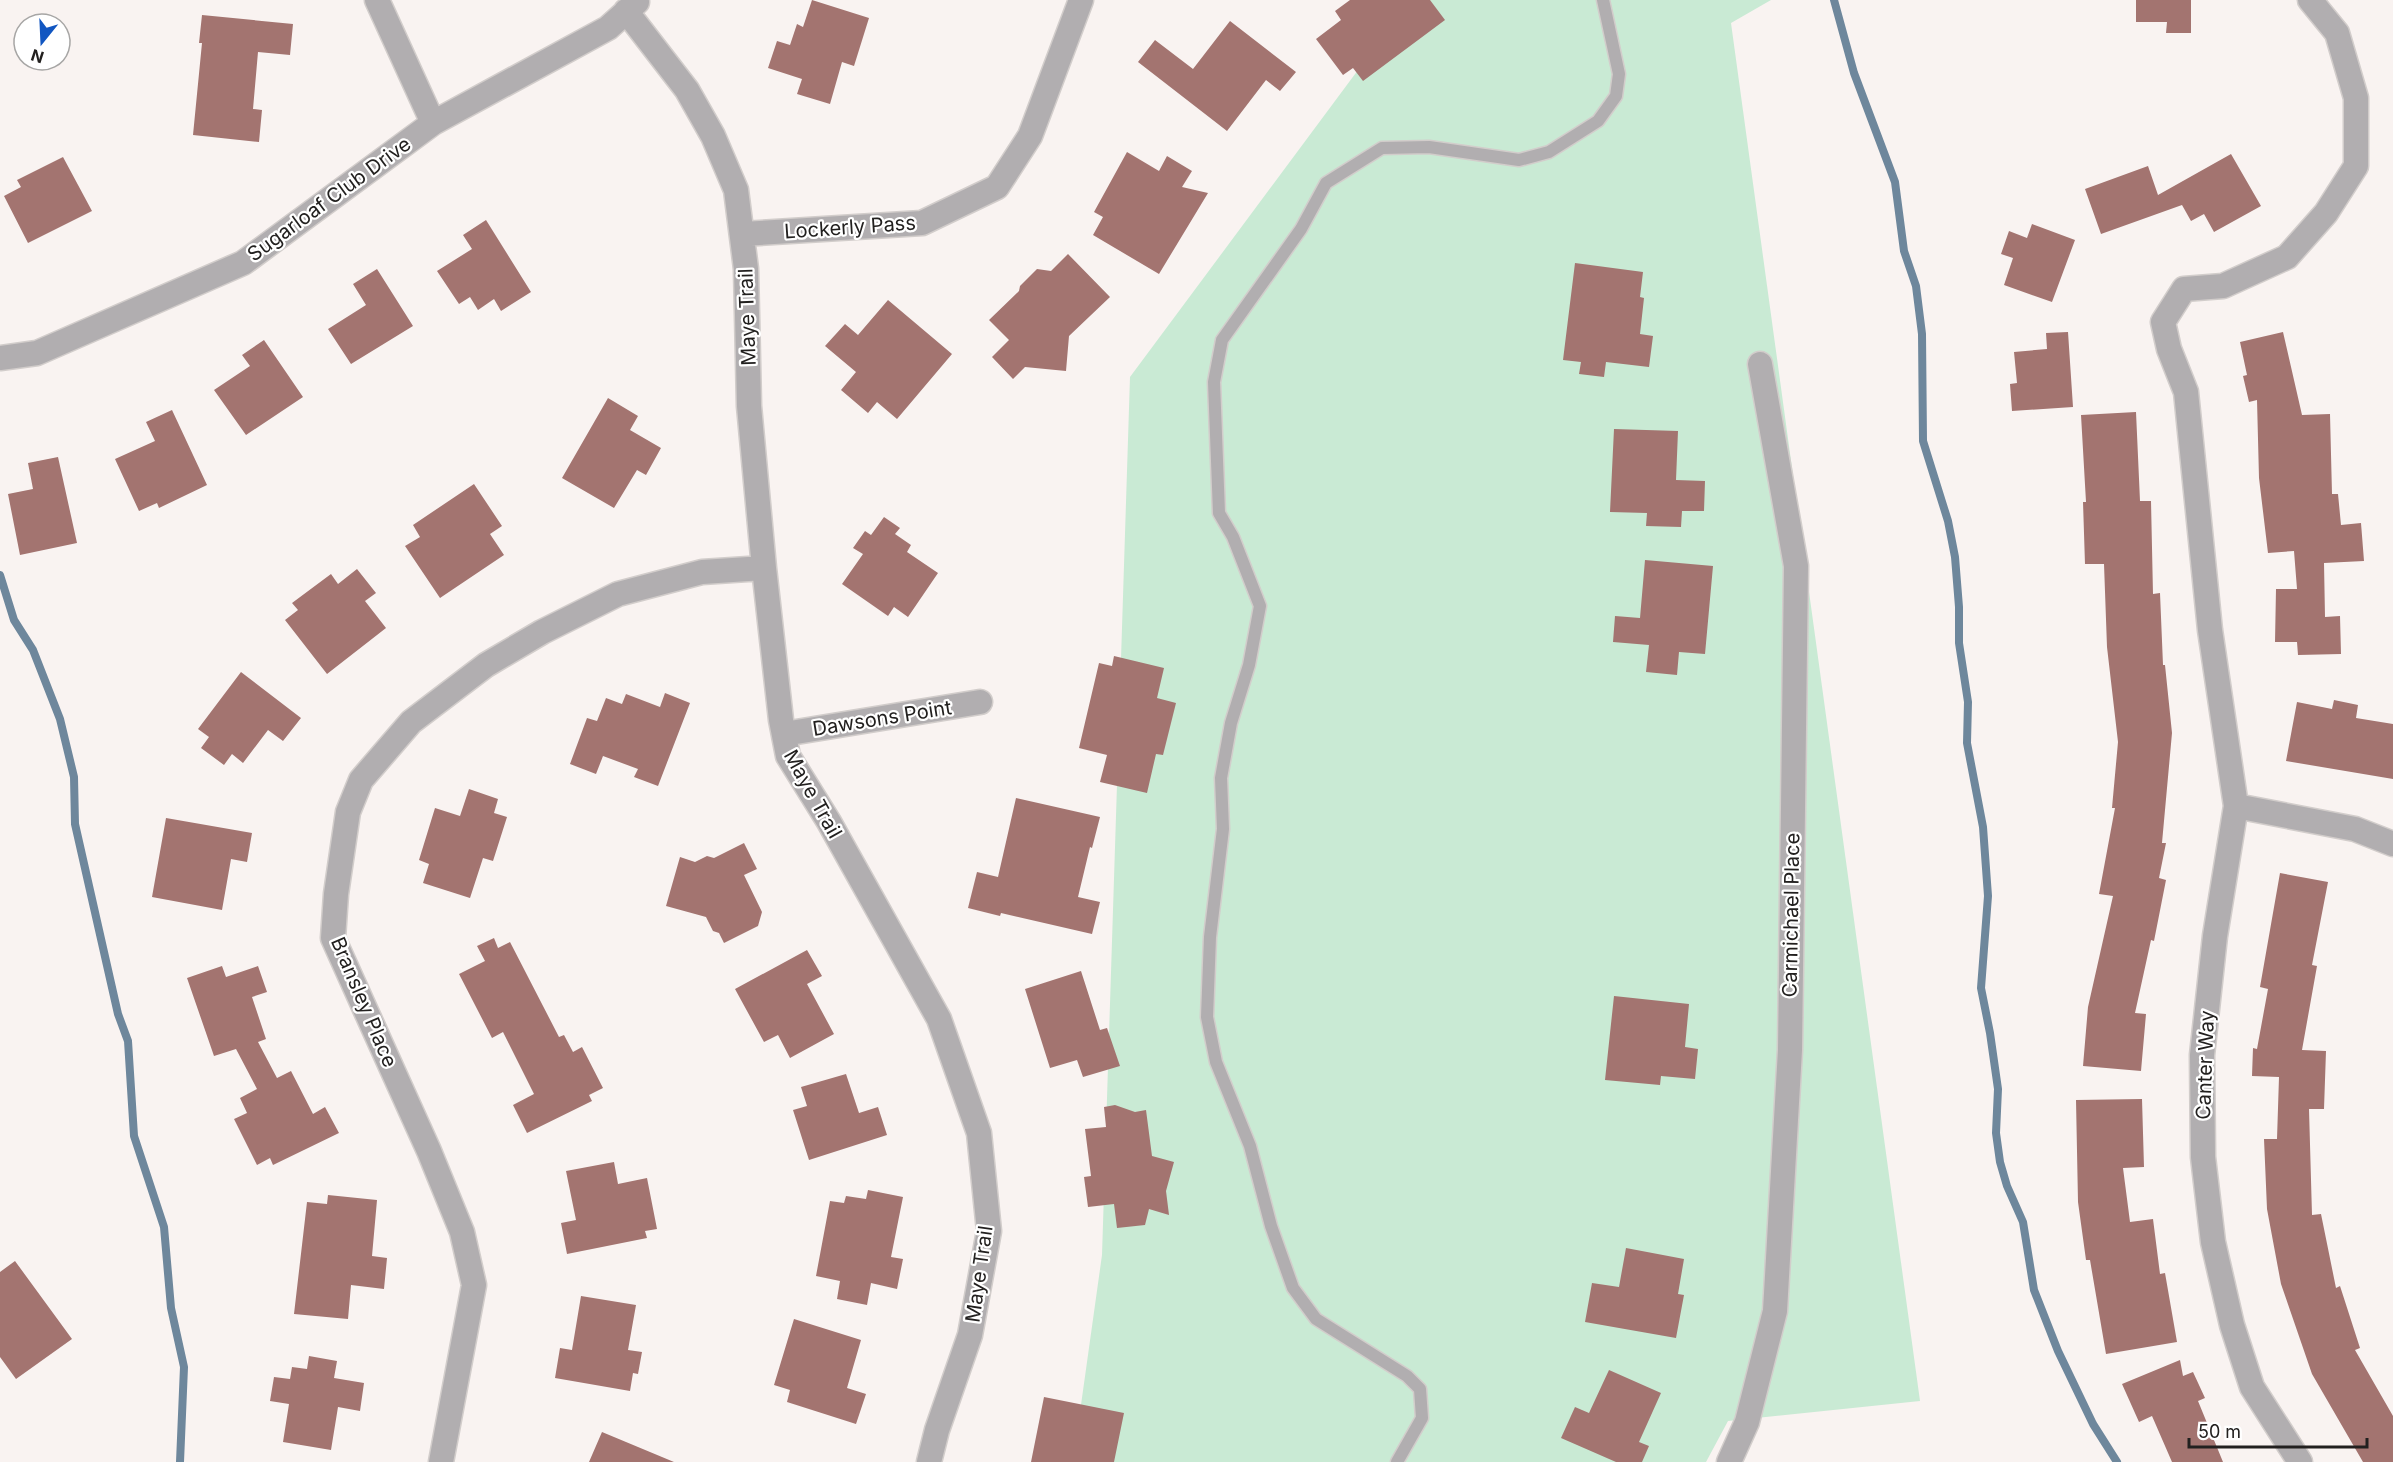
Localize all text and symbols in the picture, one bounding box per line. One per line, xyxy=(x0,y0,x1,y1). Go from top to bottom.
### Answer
north arrow xyxy=(12,12,72,72)
text: N xyxy=(28,45,46,68)
street label: Sugarloaf Club Drive xyxy=(243,132,415,266)
street label: Lockerly Pass xyxy=(783,210,917,244)
street label: Maye Trail xyxy=(733,268,761,366)
street label: Dawsons Point xyxy=(811,695,954,741)
street label: Maye Trail xyxy=(779,746,847,842)
street label: Carmichael Place xyxy=(1778,833,1804,997)
street label: Bransley Place xyxy=(326,933,402,1071)
street label: Canter Way xyxy=(2191,1010,2219,1120)
street label: Maye Trail xyxy=(960,1224,998,1324)
scale bar xyxy=(2189,1411,2368,1449)
text: 50 m xyxy=(2198,1421,2241,1442)

